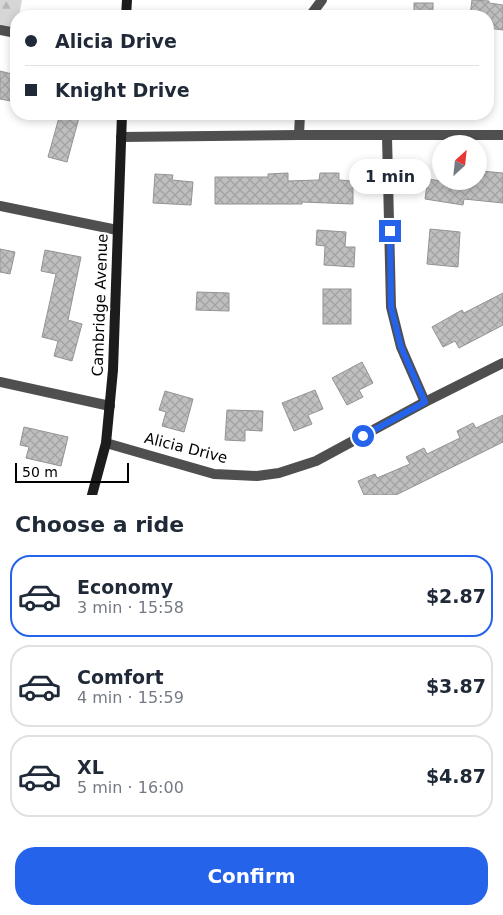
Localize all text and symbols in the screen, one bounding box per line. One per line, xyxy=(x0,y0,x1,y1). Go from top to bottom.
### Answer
text: Alicia Drive xyxy=(55,30,177,52)
text: Knight Drive xyxy=(55,79,190,101)
north arrow xyxy=(432,135,488,190)
map controls xyxy=(432,135,487,190)
callout: 1 min xyxy=(349,158,431,194)
text: 1 min xyxy=(365,167,415,186)
route end xyxy=(379,220,401,242)
street label: Cambridge Avenue xyxy=(89,233,111,377)
route start xyxy=(352,425,374,447)
street label: Alicia Drive xyxy=(143,429,229,467)
scale bar xyxy=(15,460,129,483)
text: 50 m xyxy=(22,464,58,480)
text: Choose a ride xyxy=(15,512,184,537)
icon: car xyxy=(17,574,62,619)
text: Economy xyxy=(77,576,173,598)
text: $2.87 xyxy=(426,585,486,607)
text: 3 min · 15:58 xyxy=(77,598,184,617)
icon: car xyxy=(17,664,62,709)
text: Comfort xyxy=(77,666,164,688)
text: $3.87 xyxy=(426,675,486,697)
text: 4 min · 15:59 xyxy=(77,688,184,707)
icon: car xyxy=(17,754,62,799)
text: XL xyxy=(77,756,104,778)
text: $4.87 xyxy=(426,765,486,787)
text: 5 min · 16:00 xyxy=(77,778,184,797)
button: Confirm xyxy=(15,847,488,905)

